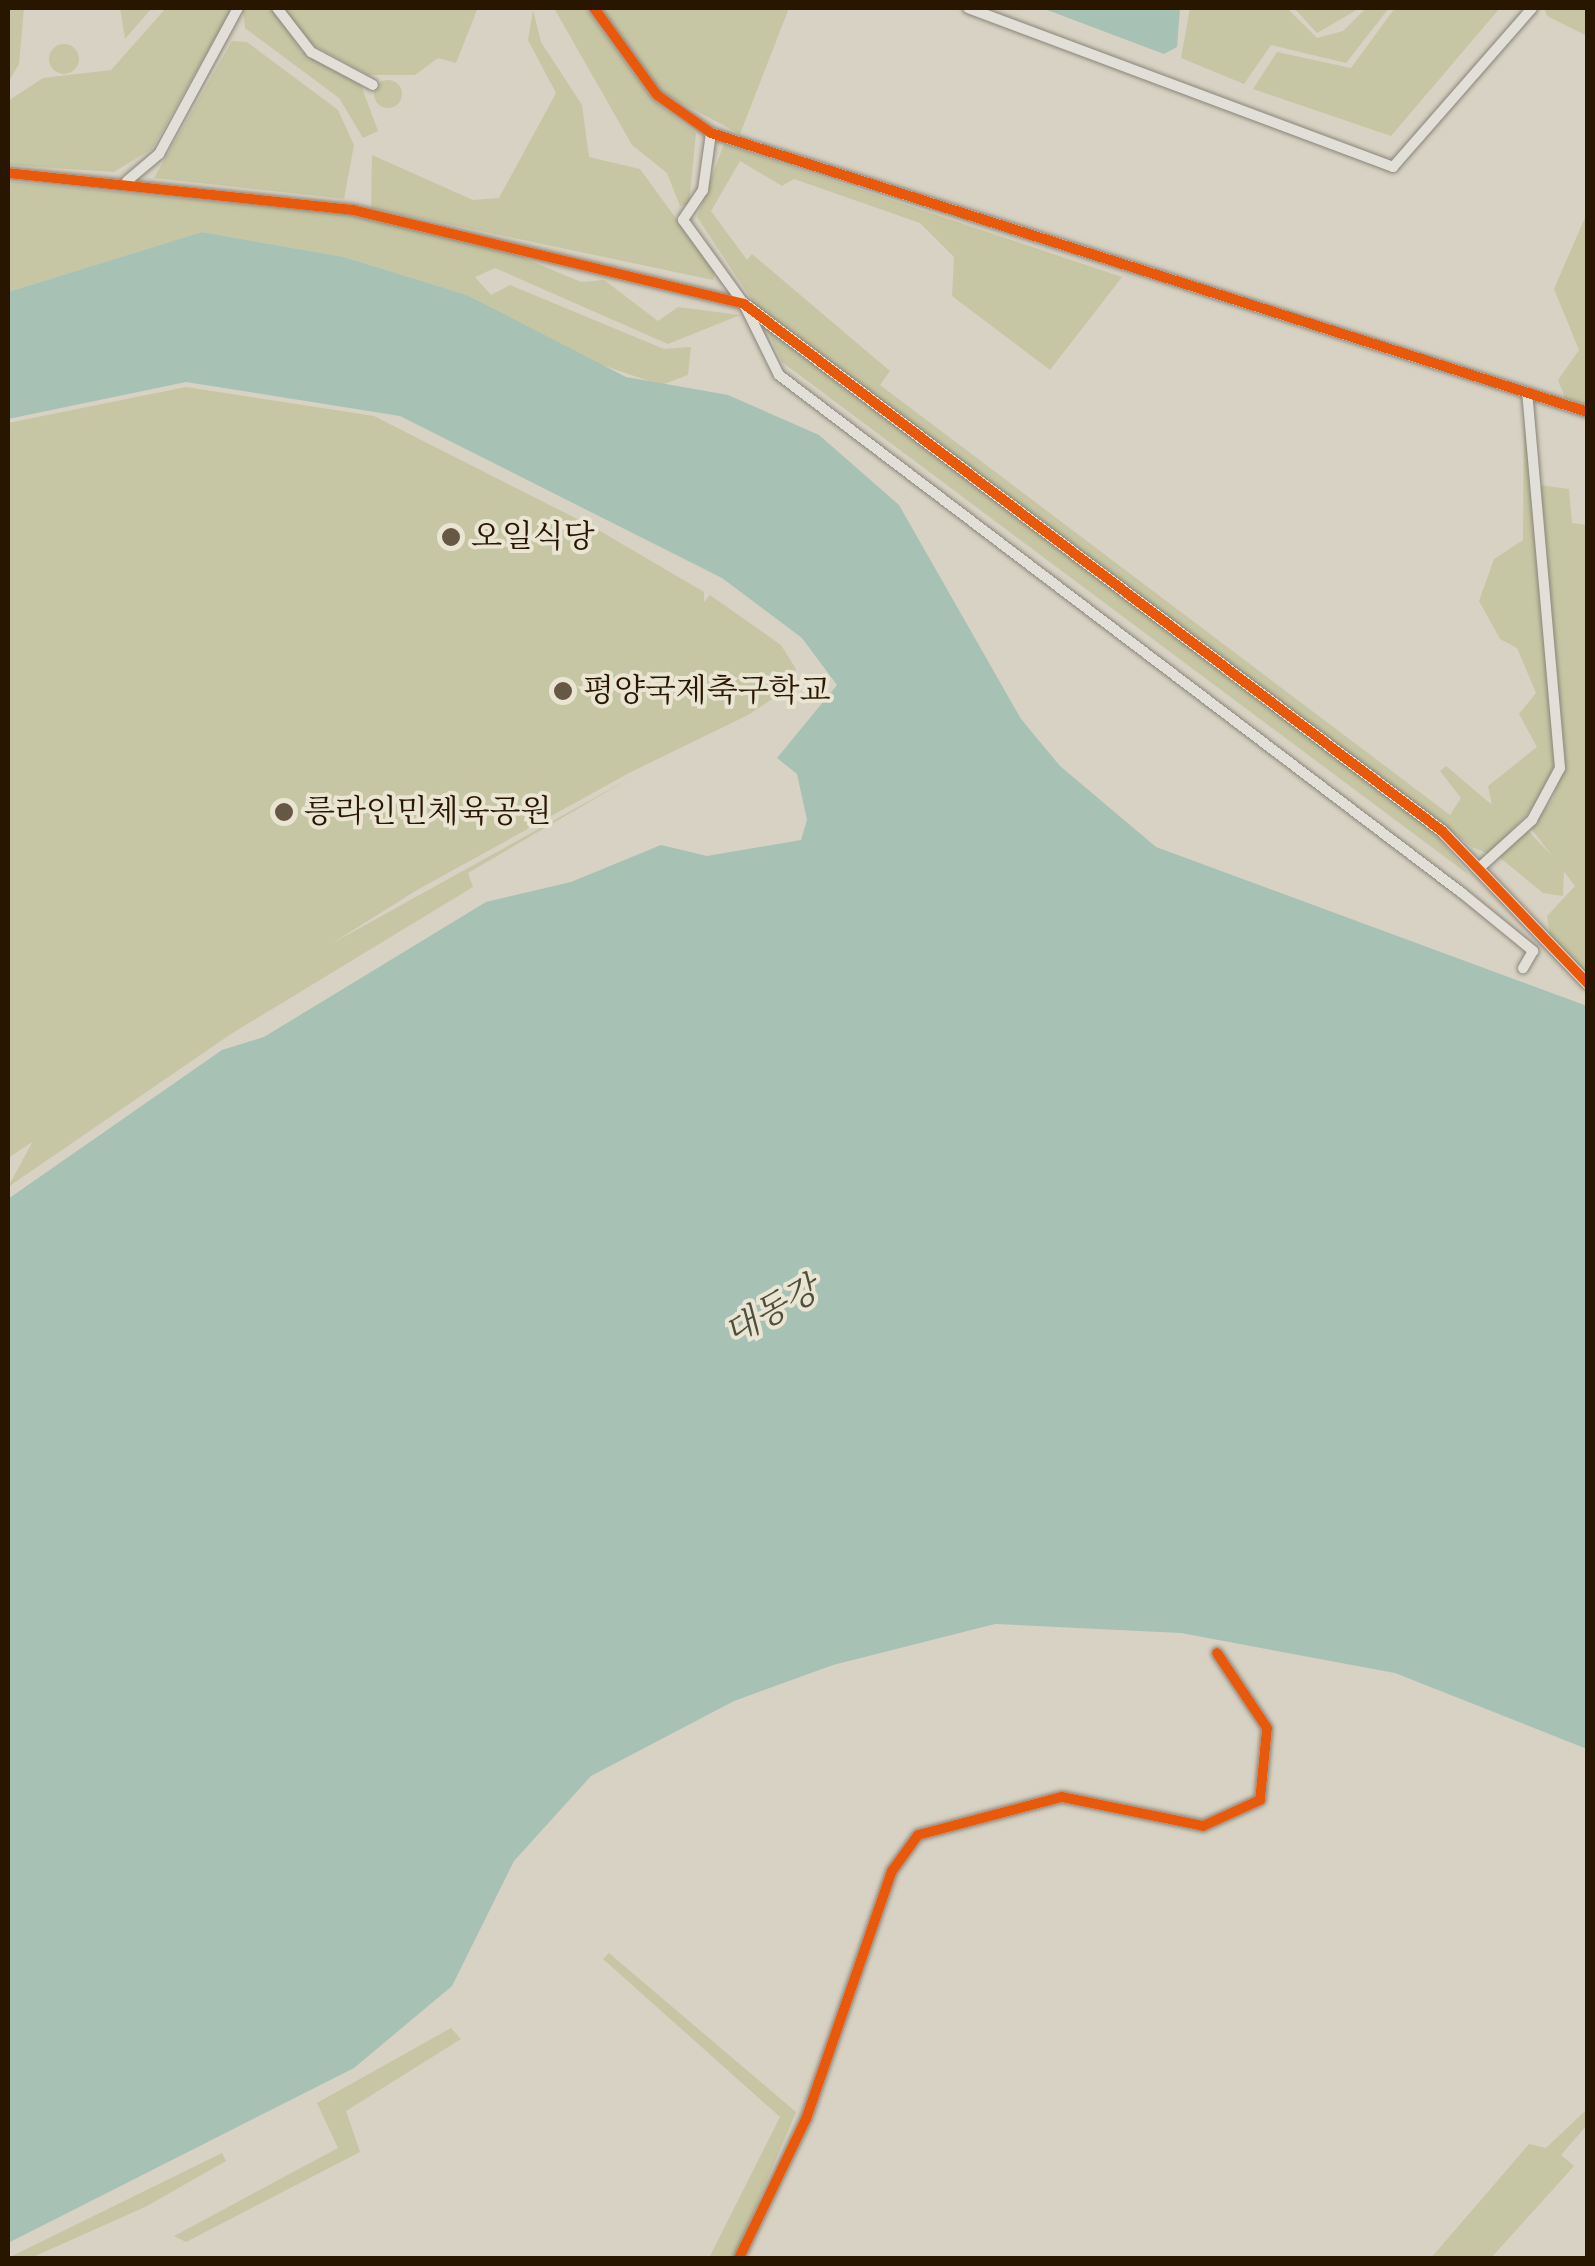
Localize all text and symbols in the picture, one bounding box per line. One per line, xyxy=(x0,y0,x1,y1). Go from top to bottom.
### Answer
place label: 오일식당 xyxy=(471,518,595,556)
marker: 오일식당 xyxy=(440,526,462,548)
place label: 평양국제축구학교 xyxy=(583,672,830,710)
marker: 평양국제축구학교 xyxy=(552,680,574,702)
place label: 릉라인민체육공원 xyxy=(304,793,551,831)
marker: 릉라인민체육공원 xyxy=(273,801,295,823)
water label: 대동강 xyxy=(717,1269,827,1355)

